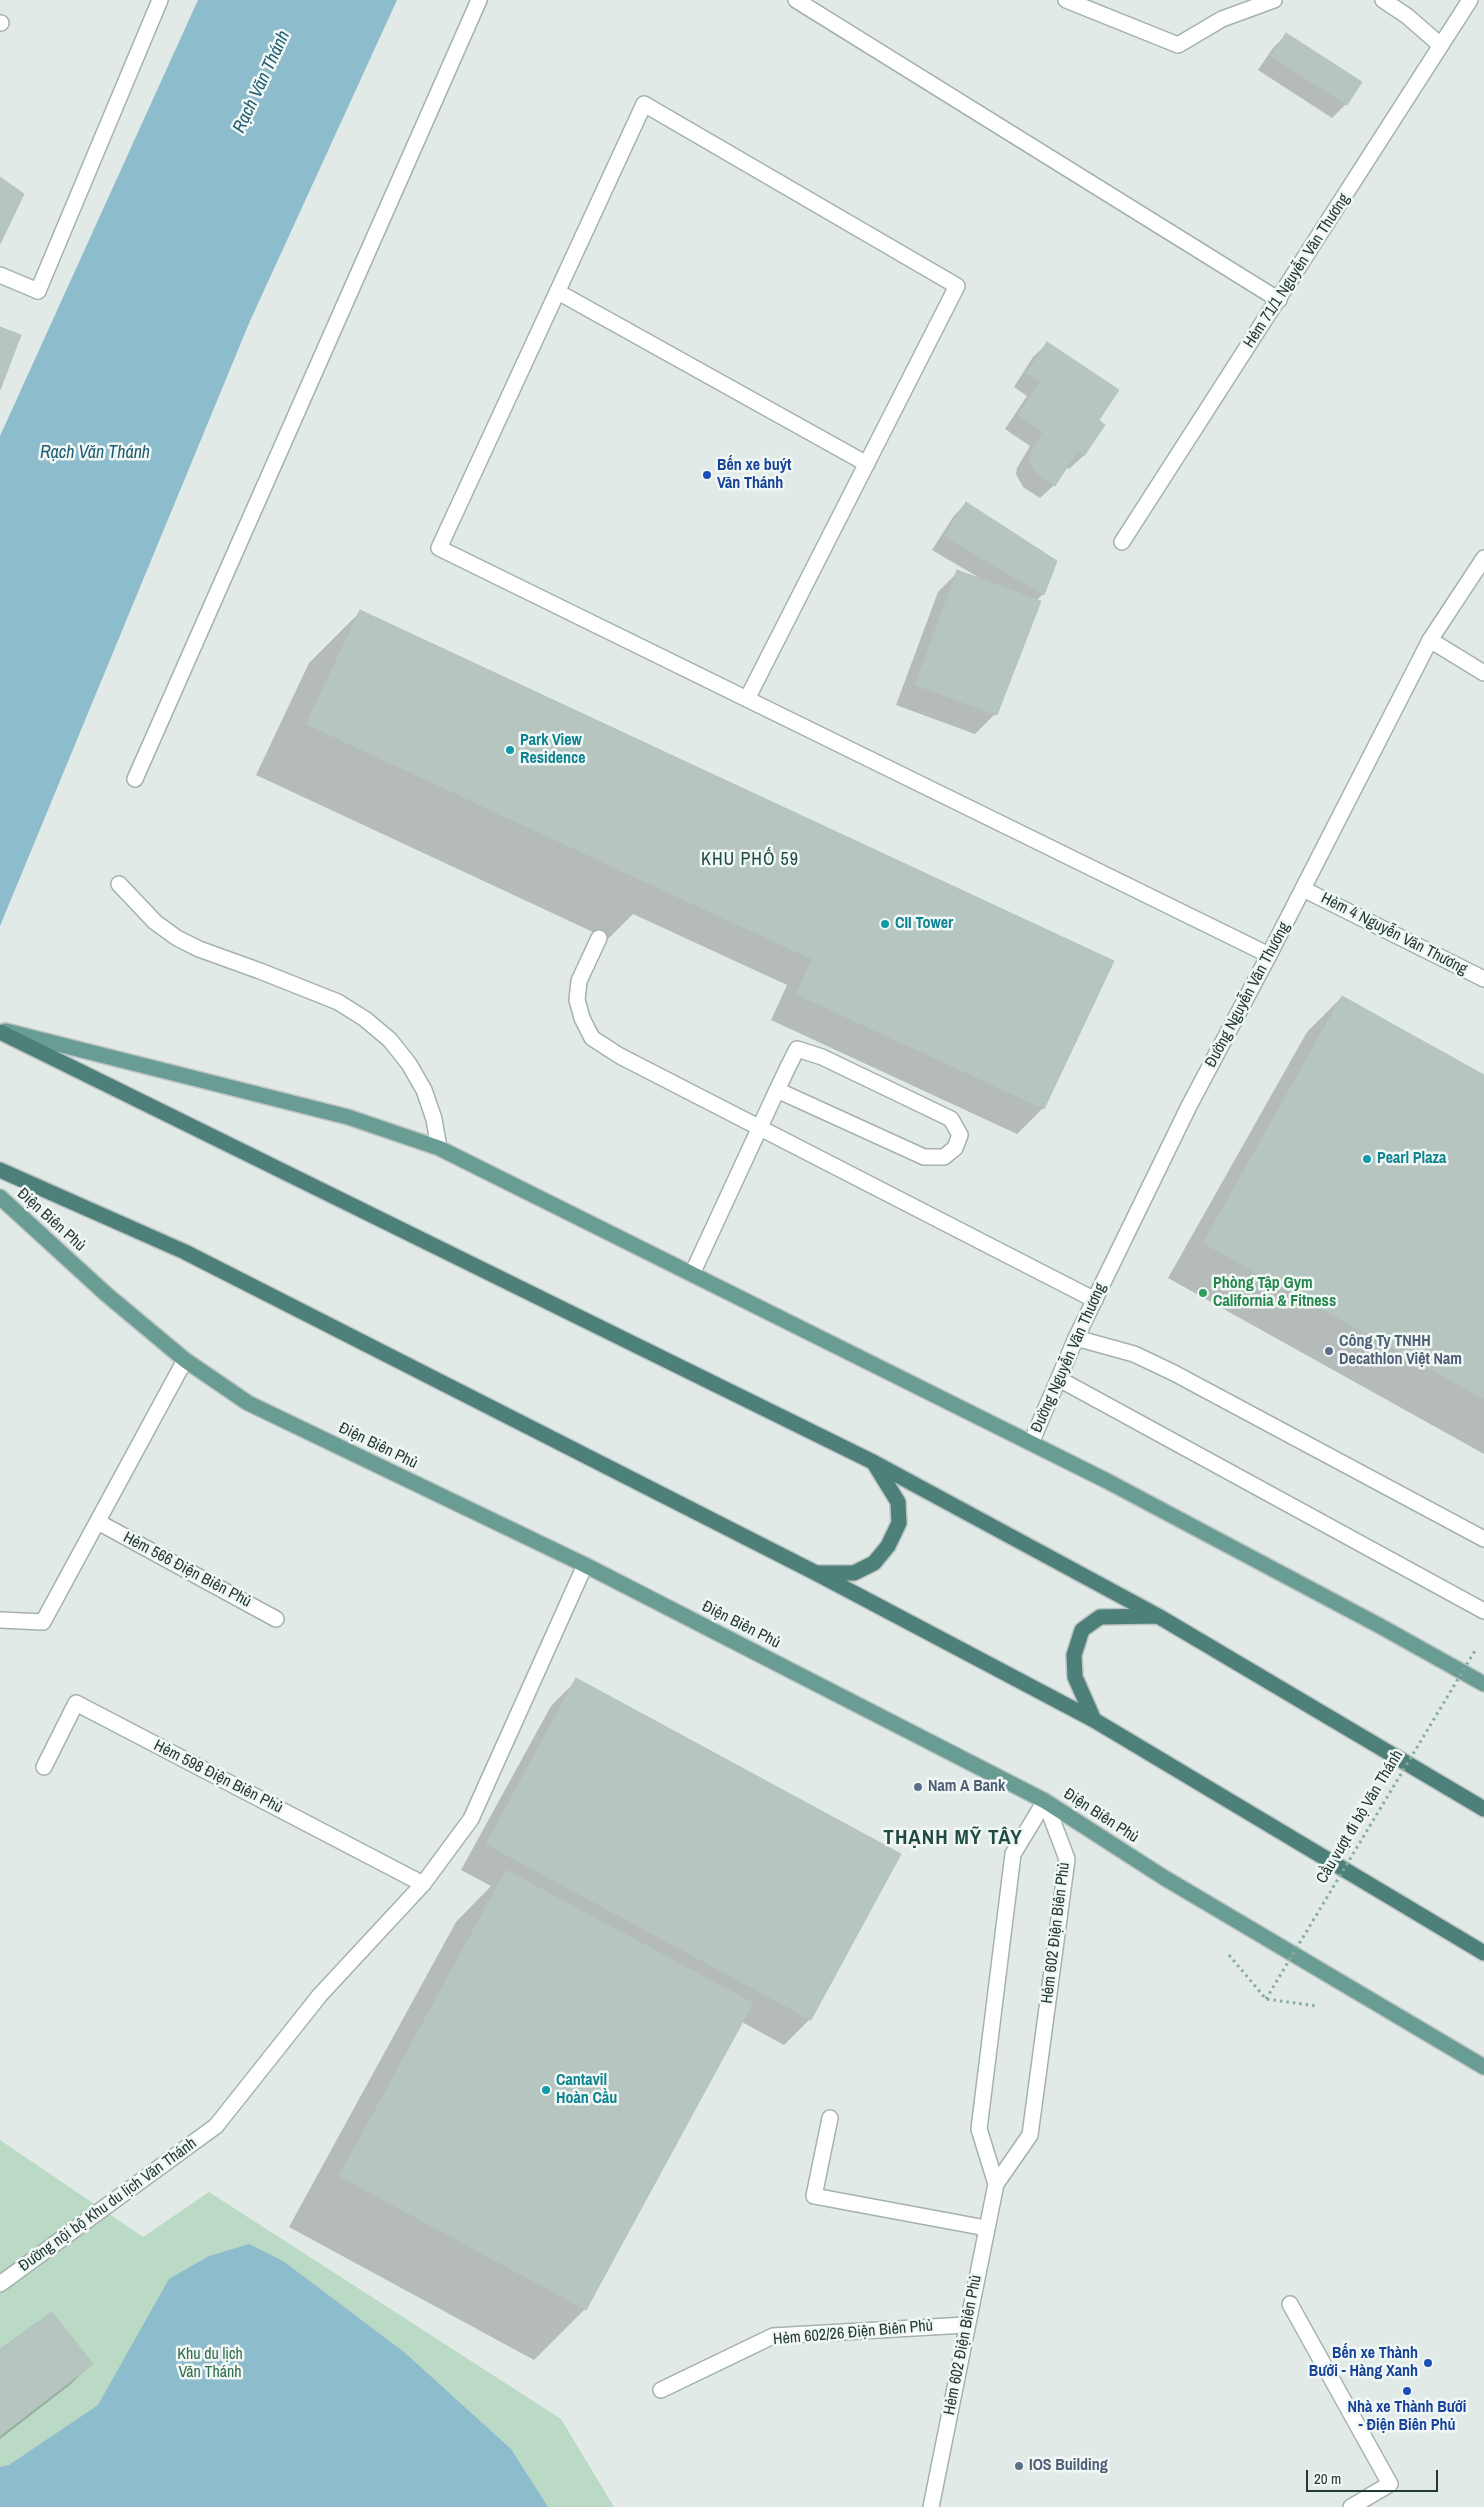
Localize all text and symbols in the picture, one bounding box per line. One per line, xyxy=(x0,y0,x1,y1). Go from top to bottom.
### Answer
water label: Rạch Văn Thánh xyxy=(229,28,295,136)
street label: Hẻm 71/1 Nguyễn Văn Thương xyxy=(1240,190,1354,352)
water label: Rạch Văn Thánh xyxy=(40,442,150,464)
place label: Bến xe buýt Văn Thánh xyxy=(717,456,791,494)
marker: Bến xe buýt Văn Thánh xyxy=(701,469,713,481)
place label: Park View Residence xyxy=(520,731,586,769)
marker: Park View Residence xyxy=(504,744,516,756)
district label: KHU PHỐ 59 xyxy=(700,849,800,871)
street label: Hẻm 4 Nguyễn Văn Thương xyxy=(1318,889,1470,979)
place label: CII Tower xyxy=(895,914,953,934)
marker: CII Tower xyxy=(879,918,891,930)
street label: Đường Nguyễn Văn Thương xyxy=(1202,919,1294,1071)
place label: Pearl Plaza xyxy=(1377,1149,1446,1169)
marker: Pearl Plaza xyxy=(1361,1153,1373,1165)
street label: Điện Biên Phủ xyxy=(13,1184,89,1256)
place label: Phòng Tập Gym California & Fitness xyxy=(1213,1274,1336,1312)
street label: Đường Nguyễn Văn Thương xyxy=(1027,1280,1111,1436)
marker: Phòng Tập Gym California & Fitness xyxy=(1197,1287,1209,1299)
place label: Công Ty TNHH Decathlon Việt Nam xyxy=(1339,1332,1462,1370)
marker: Công Ty TNHH Decathlon Việt Nam xyxy=(1323,1345,1335,1357)
street label: Điện Biên Phủ xyxy=(335,1419,421,1473)
street label: Hẻm 566 Điện Biên Phủ xyxy=(120,1528,254,1612)
street label: Điện Biên Phủ xyxy=(699,1597,783,1653)
street label: Hẻm 598 Điện Biên Phủ xyxy=(150,1736,286,1818)
street label: Cầu vượt đi bộ Văn Thánh xyxy=(1313,1747,1407,1887)
place label: Nam A Bank xyxy=(928,1777,1005,1797)
marker: Nam A Bank xyxy=(912,1781,924,1793)
street label: Điện Biên Phủ xyxy=(1060,1785,1142,1847)
district label: THẠNH MỸ TÂY xyxy=(882,1825,1024,1851)
street label: Hẻm 602 Điện Biên Phủ xyxy=(1038,1861,1074,2005)
place label: Cantavil Hoàn Cầu xyxy=(556,2071,617,2109)
marker: Cantavil Hoàn Cầu xyxy=(540,2084,552,2096)
street label: Đường nội bộ Khu du lịch Văn Thánh xyxy=(15,2134,201,2276)
street label: Hẻm 602 Điện Biên Phủ xyxy=(940,2273,986,2417)
street label: Hẻm 602/26 Điện Biên Phủ xyxy=(772,2316,934,2350)
place label: Bến xe Thành Bưởi - Hàng Xanh xyxy=(1309,2344,1418,2382)
park label: Khu du lịch Văn Thánh xyxy=(177,2345,243,2383)
marker: Bến xe Thành Bưởi - Hàng Xanh xyxy=(1422,2357,1434,2369)
marker: Nhà xe Thành Bưởi - Điện Biên Phủ xyxy=(1401,2385,1413,2397)
place label: Nhà xe Thành Bưởi - Điện Biên Phủ xyxy=(1348,2398,1466,2436)
place label: IOS Building xyxy=(1029,2456,1108,2476)
marker: IOS Building xyxy=(1013,2460,1025,2472)
scale bar xyxy=(1309,2460,1442,2492)
text: 20 m xyxy=(1314,2468,1341,2489)

